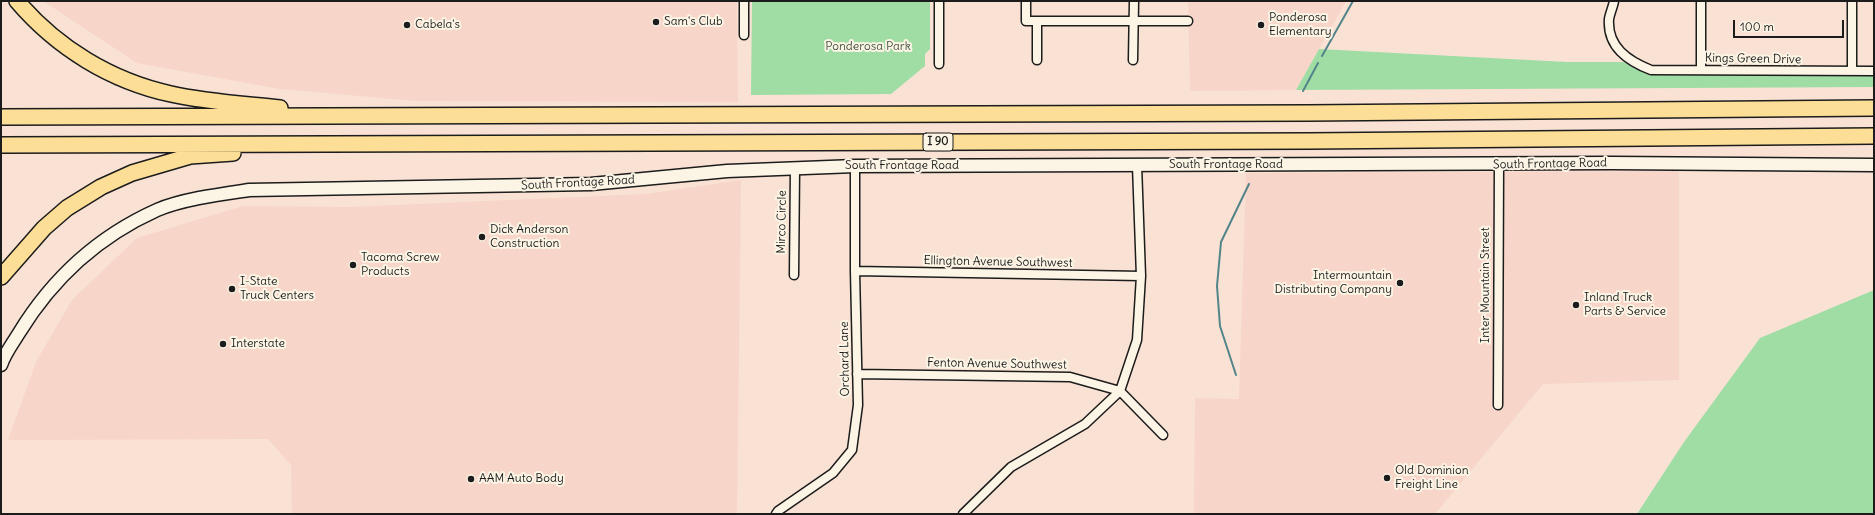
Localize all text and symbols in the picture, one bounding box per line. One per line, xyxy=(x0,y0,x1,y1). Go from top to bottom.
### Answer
place label: Ponderosa Elementary xyxy=(1269,11,1332,39)
scale bar xyxy=(1735,12,1846,38)
place label: Sam's Club xyxy=(664,15,723,29)
marker: Sam's Club xyxy=(651,17,661,27)
place label: Cabela's xyxy=(415,18,460,32)
text: 100 m xyxy=(1740,19,1774,34)
marker: Cabela's xyxy=(402,20,412,30)
marker: Ponderosa Elementary xyxy=(1256,20,1266,30)
park label: Ponderosa Park xyxy=(825,40,911,54)
street label: Kings Green Drive xyxy=(1705,51,1801,67)
road number: I 90 xyxy=(923,133,953,151)
street label: South Frontage Road xyxy=(1493,156,1607,172)
street label: South Frontage Road xyxy=(1169,158,1283,172)
street label: South Frontage Road xyxy=(845,159,959,173)
street label: South Frontage Road xyxy=(521,173,635,193)
street label: Mirco Circle xyxy=(774,190,790,254)
place label: Dick Anderson Construction xyxy=(490,223,568,251)
street label: Inter Mountain Street xyxy=(1479,227,1493,343)
marker: Dick Anderson Construction xyxy=(477,232,487,242)
place label: Tacoma Screw Products xyxy=(361,251,439,279)
street label: Ellington Avenue Southwest xyxy=(923,253,1073,271)
marker: Tacoma Screw Products xyxy=(348,260,358,270)
place label: Intermountain Distributing Company xyxy=(1274,269,1392,297)
place label: I-State Truck Centers xyxy=(240,275,314,303)
marker: Intermountain Distributing Company xyxy=(1395,278,1405,288)
marker: I-State Truck Centers xyxy=(227,284,237,294)
place label: Inland Truck Parts & Service xyxy=(1584,291,1666,319)
marker: Inland Truck Parts & Service xyxy=(1571,300,1581,310)
street label: Orchard Lane xyxy=(837,321,853,397)
place label: Interstate xyxy=(231,337,285,351)
marker: Interstate xyxy=(218,339,228,349)
street label: Fenton Avenue Southwest xyxy=(927,356,1067,372)
place label: Old Dominion Freight Line xyxy=(1395,464,1469,492)
place label: AAM Auto Body xyxy=(479,472,564,486)
marker: Old Dominion Freight Line xyxy=(1382,473,1392,483)
marker: AAM Auto Body xyxy=(466,474,476,484)

